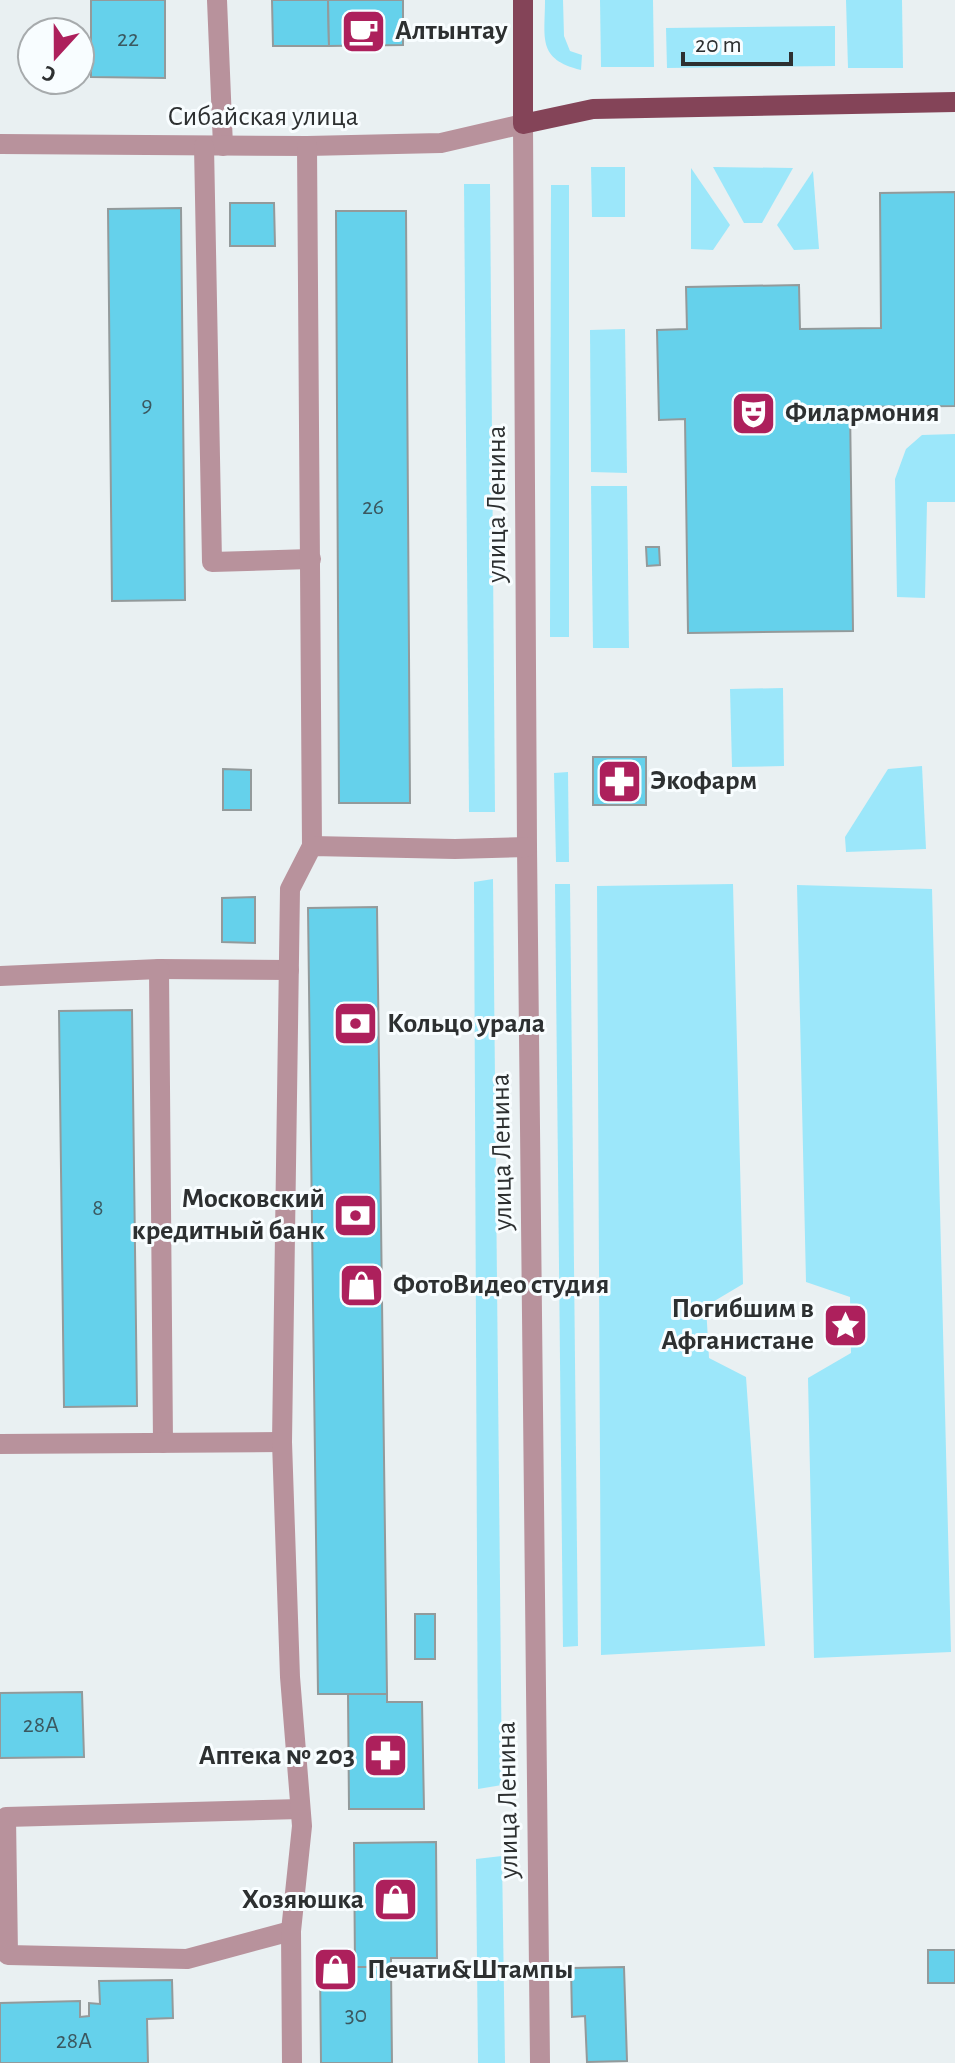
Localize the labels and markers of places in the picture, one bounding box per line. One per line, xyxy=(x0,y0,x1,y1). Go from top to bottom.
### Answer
cafe icon: Алтынтау xyxy=(340,7,388,55)
place label: Алтынтау xyxy=(395,17,508,45)
theatre icon: Филармония xyxy=(730,389,778,437)
place label: Филармония xyxy=(785,399,940,427)
pharmacy icon: Экофарм xyxy=(595,757,643,805)
place label: Экофарм xyxy=(650,767,757,795)
bank icon: Кольцо урала xyxy=(332,1000,380,1048)
place label: Кольцо урала xyxy=(387,1010,545,1038)
place label: Московский кредитный банк xyxy=(132,1185,325,1245)
bank icon: Московский кредитный банк xyxy=(332,1191,380,1239)
shop icon: ФотоВидео студия xyxy=(338,1261,386,1309)
place label: ФотоВидео студия xyxy=(393,1271,609,1299)
place label: Погибшим в Афганистане xyxy=(661,1295,814,1355)
place icon: Погибшим в Афганистане xyxy=(821,1301,869,1349)
pharmacy icon: Аптека № 203 xyxy=(362,1732,410,1780)
place label: Аптека № 203 xyxy=(199,1742,355,1770)
shop icon: Хозяюшка xyxy=(371,1876,419,1924)
place label: Хозяюшка xyxy=(242,1886,364,1914)
shop icon: Печати&Штампы xyxy=(312,1946,360,1994)
place label: Печати&Штампы xyxy=(367,1956,573,1984)

